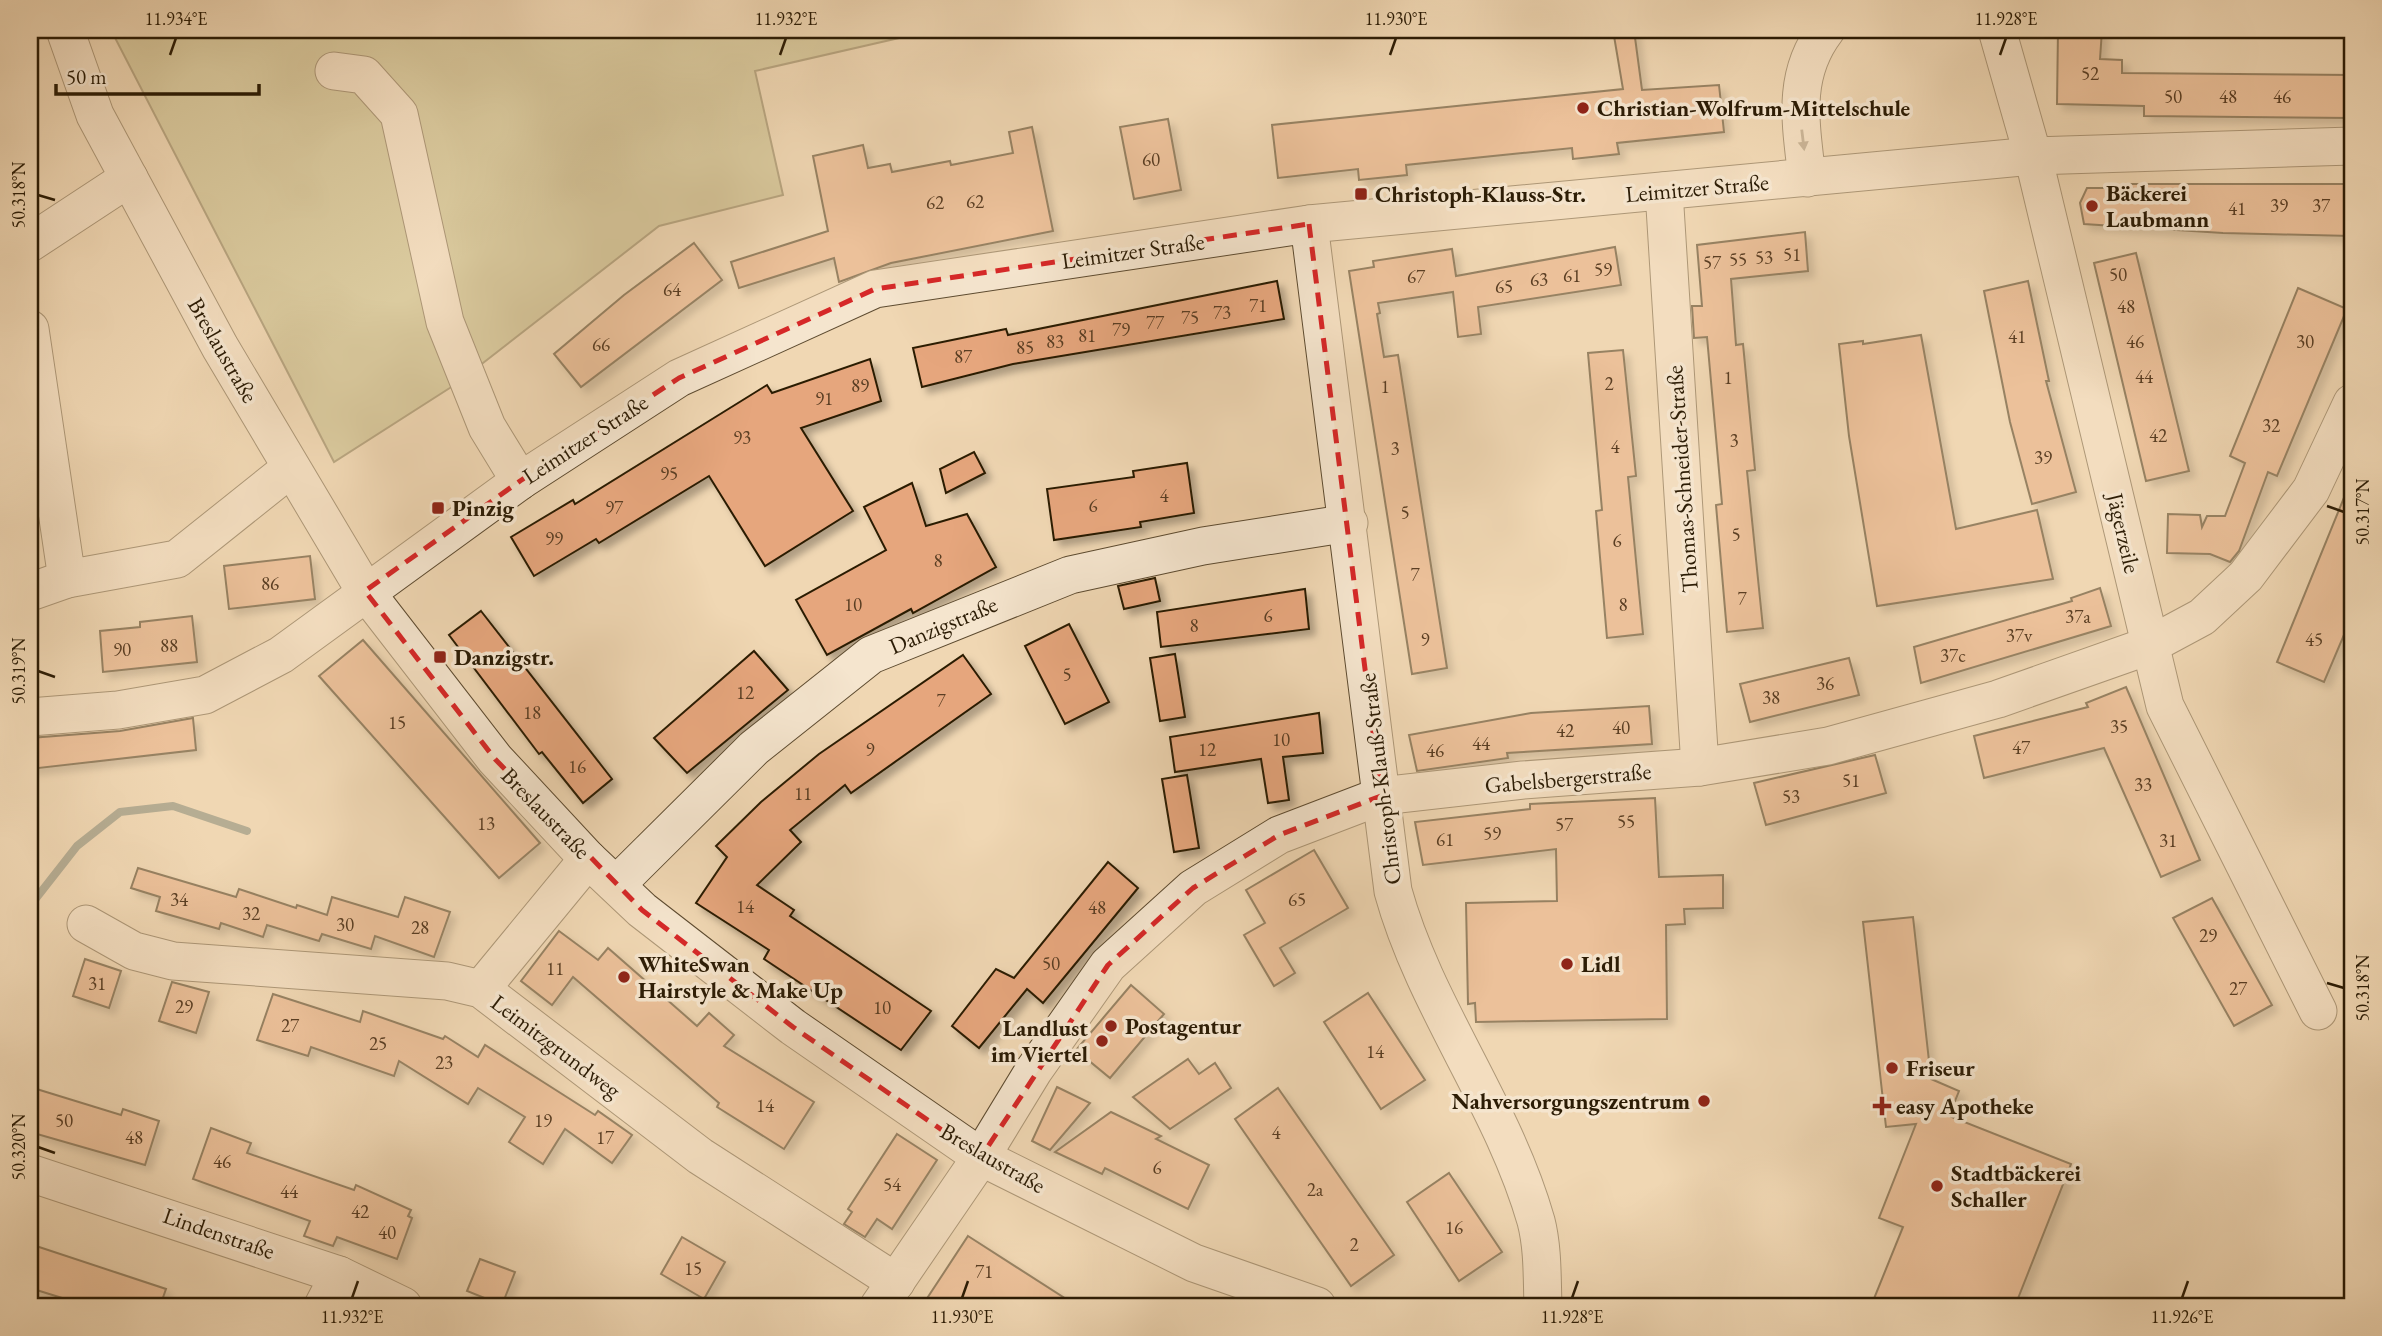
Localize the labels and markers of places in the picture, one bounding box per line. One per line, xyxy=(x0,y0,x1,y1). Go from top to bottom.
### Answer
place label: Christian-Wolfrum-Mittelschule xyxy=(1597,93,1911,123)
marker: Christian-Wolfrum-Mittelschule xyxy=(1575,100,1591,116)
place label: Bäckerei Laubmann xyxy=(2106,178,2209,234)
place label: Christoph-Klauss-Str. xyxy=(1375,179,1586,209)
marker: Christoph-Klauss-Str. xyxy=(1353,186,1369,202)
marker: Bäckerei Laubmann xyxy=(2084,198,2100,214)
place label: Pinzig xyxy=(452,493,515,523)
marker: Pinzig xyxy=(430,500,446,516)
place label: Danzigstr. xyxy=(454,642,554,672)
marker: Danzigstr. xyxy=(432,649,448,665)
place label: WhiteSwan Hairstyle & Make Up xyxy=(638,949,843,1005)
place label: Lidl xyxy=(1581,949,1621,979)
marker: Lidl xyxy=(1559,956,1575,972)
marker: WhiteSwan Hairstyle & Make Up xyxy=(616,969,632,985)
place label: Postagentur xyxy=(1125,1011,1242,1041)
place label: Landlust im Viertel xyxy=(991,1013,1088,1069)
marker: Postagentur xyxy=(1103,1018,1119,1034)
marker: Landlust im Viertel xyxy=(1094,1033,1110,1049)
place label: Friseur xyxy=(1906,1053,1975,1083)
marker: Friseur xyxy=(1884,1060,1900,1076)
place label: Nahversorgungszentrum xyxy=(1452,1086,1690,1116)
place label: easy Apotheke xyxy=(1896,1091,2034,1121)
marker: Nahversorgungszentrum xyxy=(1696,1093,1712,1109)
marker: easy Apotheke xyxy=(1874,1098,1890,1114)
place label: Stadtbäckerei Schaller xyxy=(1951,1158,2081,1214)
marker: Stadtbäckerei Schaller xyxy=(1929,1178,1945,1194)

